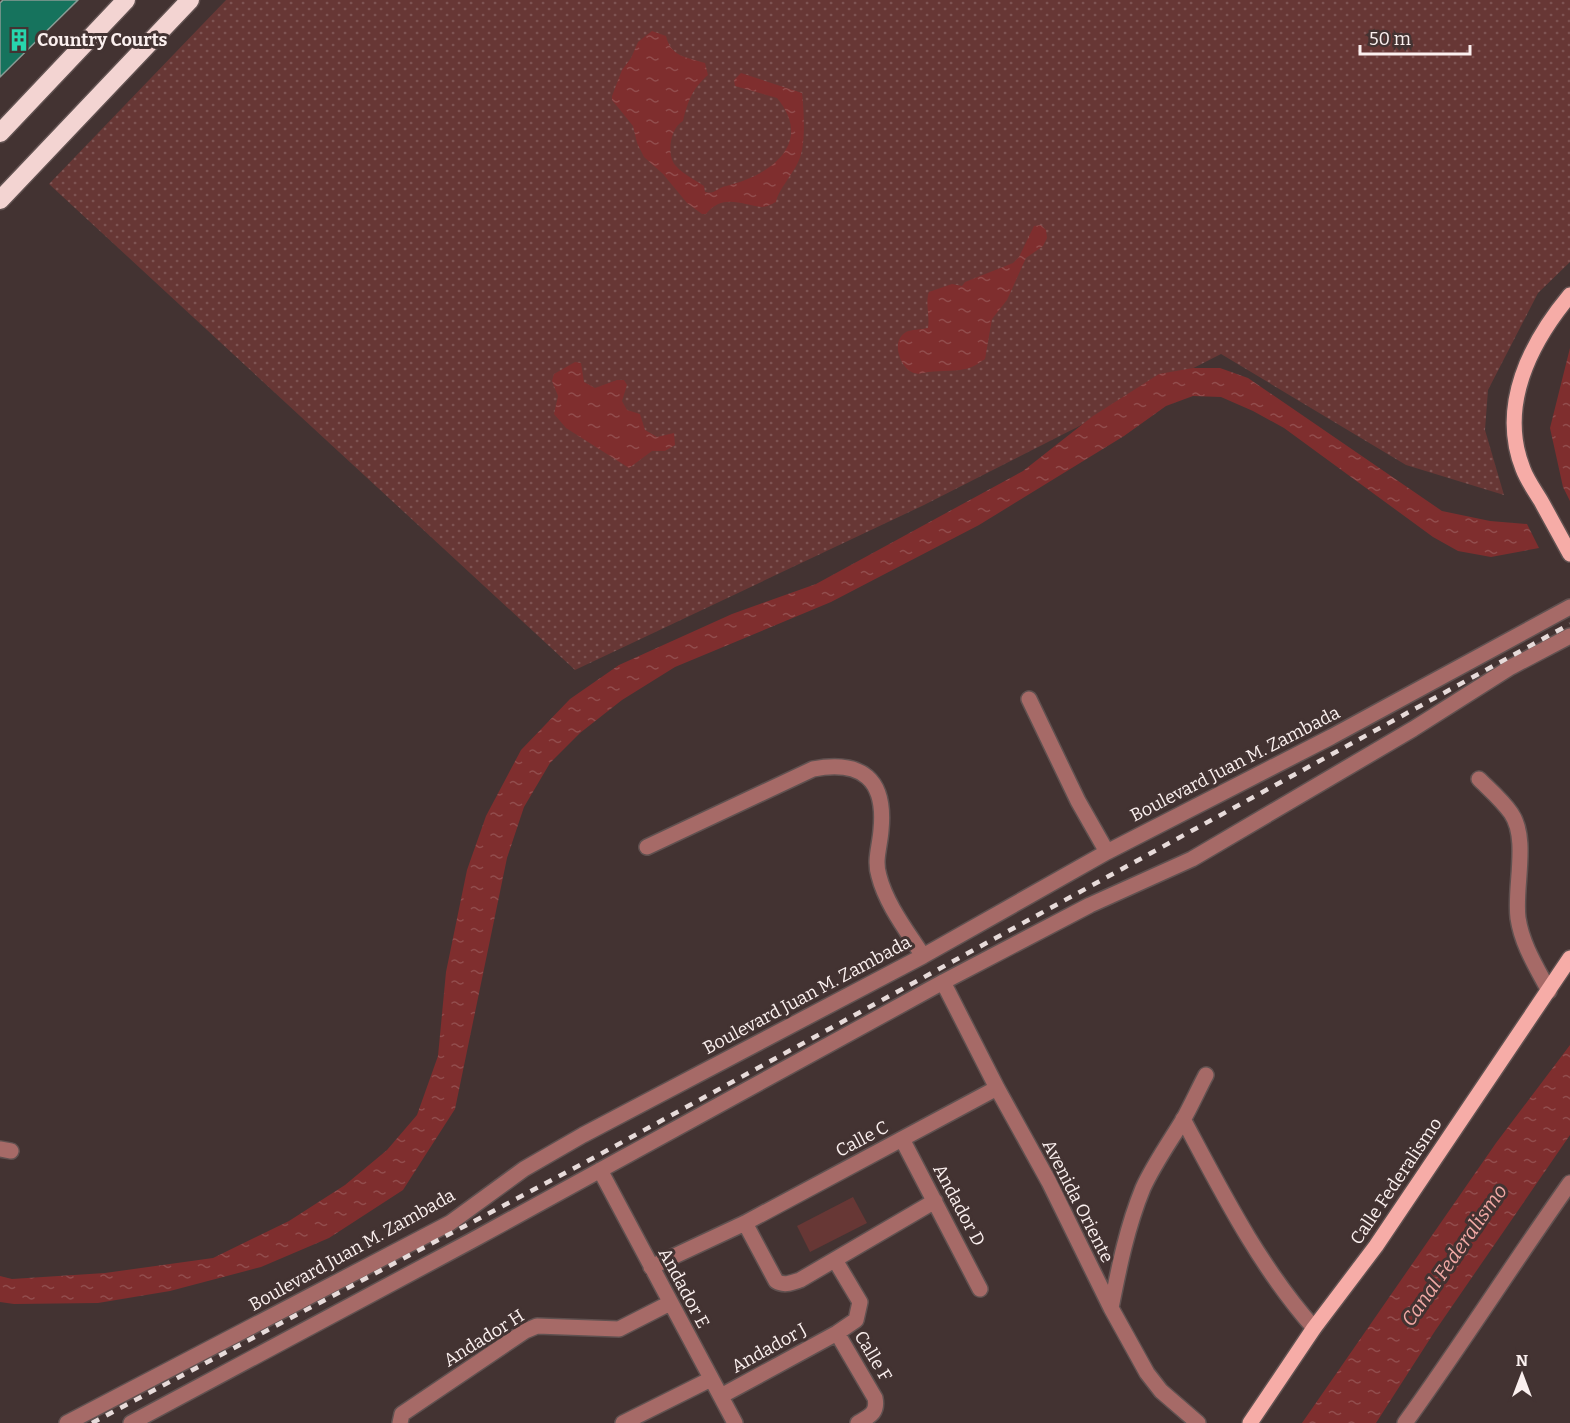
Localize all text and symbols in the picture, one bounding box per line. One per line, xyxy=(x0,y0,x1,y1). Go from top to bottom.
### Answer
scale bar xyxy=(1360,18,1470,56)
building icon: Country Courts xyxy=(6,27,32,53)
text: 50 m xyxy=(1369,28,1411,50)
place label: Country Courts xyxy=(37,29,168,51)
street label: Boulevard Juan M. Zambada xyxy=(1127,701,1344,827)
street label: Boulevard Juan M. Zambada xyxy=(699,931,915,1059)
street label: Calle Federalismo xyxy=(1345,1113,1447,1249)
street label: Calle C xyxy=(832,1116,892,1162)
street label: Avenida Oriente xyxy=(1038,1136,1118,1266)
street label: Andador D xyxy=(928,1160,990,1250)
water label: Canal Federalismo xyxy=(1396,1179,1512,1331)
street label: Boulevard Juan M. Zambada xyxy=(245,1184,459,1316)
street label: Andador E xyxy=(654,1244,714,1332)
street label: Andador H xyxy=(440,1305,528,1371)
street label: Andador J xyxy=(728,1318,810,1378)
street label: Calle F xyxy=(849,1327,897,1385)
north arrow xyxy=(1492,1345,1552,1405)
text: N xyxy=(1516,1351,1528,1370)

